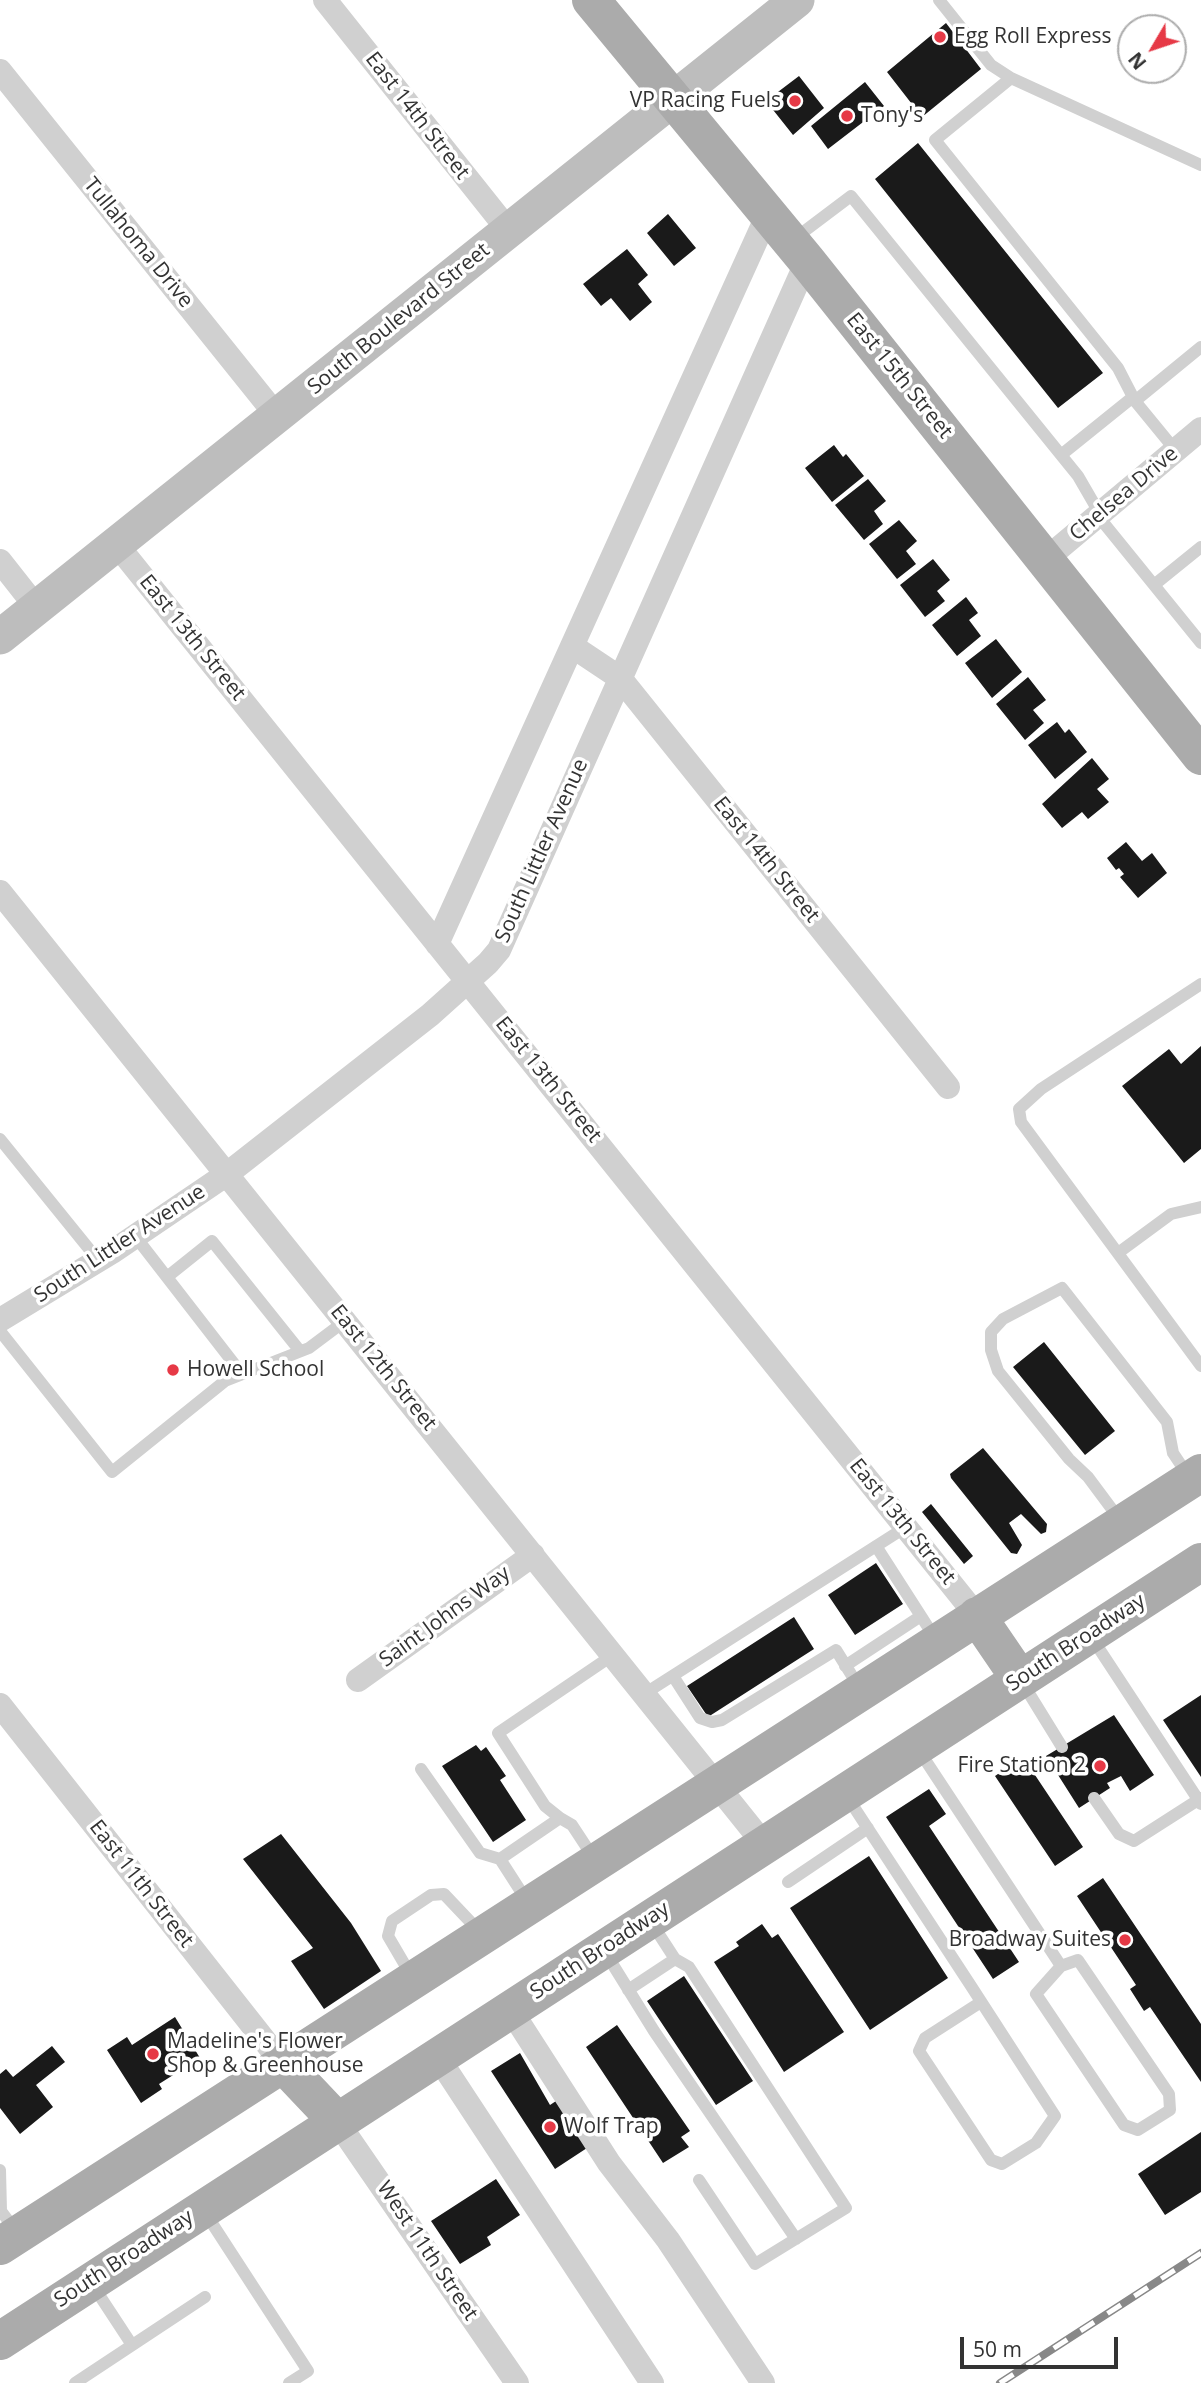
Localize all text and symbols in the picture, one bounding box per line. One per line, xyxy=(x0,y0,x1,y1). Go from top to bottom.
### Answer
north arrow xyxy=(1117,14,1187,84)
place label: Egg Roll Express xyxy=(954,24,1111,50)
marker: Egg Roll Express xyxy=(932,29,948,45)
street label: East 14th Street xyxy=(359,47,475,185)
text: N xyxy=(1122,47,1152,75)
place label: VP Racing Fuels xyxy=(630,88,781,114)
marker: VP Racing Fuels xyxy=(787,93,803,109)
place label: Tony's xyxy=(861,103,923,129)
marker: Tony's xyxy=(839,108,855,124)
street label: Tullahoma Drive xyxy=(78,173,198,313)
street label: South Boulevard Street xyxy=(303,238,495,400)
street label: East 15th Street xyxy=(841,308,957,444)
street label: Chelsea Drive xyxy=(1065,441,1183,547)
street label: East 13th Street xyxy=(134,570,250,706)
street label: South Littler Avenue xyxy=(490,755,594,947)
street label: East 14th Street xyxy=(708,792,824,928)
street label: East 13th Street xyxy=(490,1012,606,1148)
street label: South Littler Avenue xyxy=(30,1179,210,1309)
street label: East 12th Street xyxy=(325,1300,441,1436)
place label: Howell School xyxy=(187,1357,324,1383)
marker: Howell School xyxy=(165,1362,181,1378)
street label: East 13th Street xyxy=(844,1454,960,1590)
street label: Saint Johns Way xyxy=(375,1561,515,1673)
street label: South Broadway xyxy=(1002,1589,1150,1697)
place label: Fire Station 2 xyxy=(958,1753,1086,1779)
marker: Fire Station 2 xyxy=(1092,1758,1108,1774)
street label: East 11th Street xyxy=(83,1815,199,1953)
street label: South Broadway xyxy=(526,1897,674,2005)
place label: Broadway Suites xyxy=(949,1927,1111,1953)
marker: Broadway Suites xyxy=(1117,1932,1133,1948)
place label: Madeline's Flower Shop & Greenhouse xyxy=(167,2029,364,2079)
marker: Madeline's Flower Shop & Greenhouse xyxy=(145,2046,161,2062)
place label: Wolf Trap xyxy=(564,2114,659,2140)
marker: Wolf Trap xyxy=(542,2119,558,2135)
street label: West 11th Street xyxy=(371,2177,483,2325)
street label: South Broadway xyxy=(50,2205,198,2313)
scale bar xyxy=(963,2324,1120,2368)
text: 50 m xyxy=(973,2335,1022,2363)

